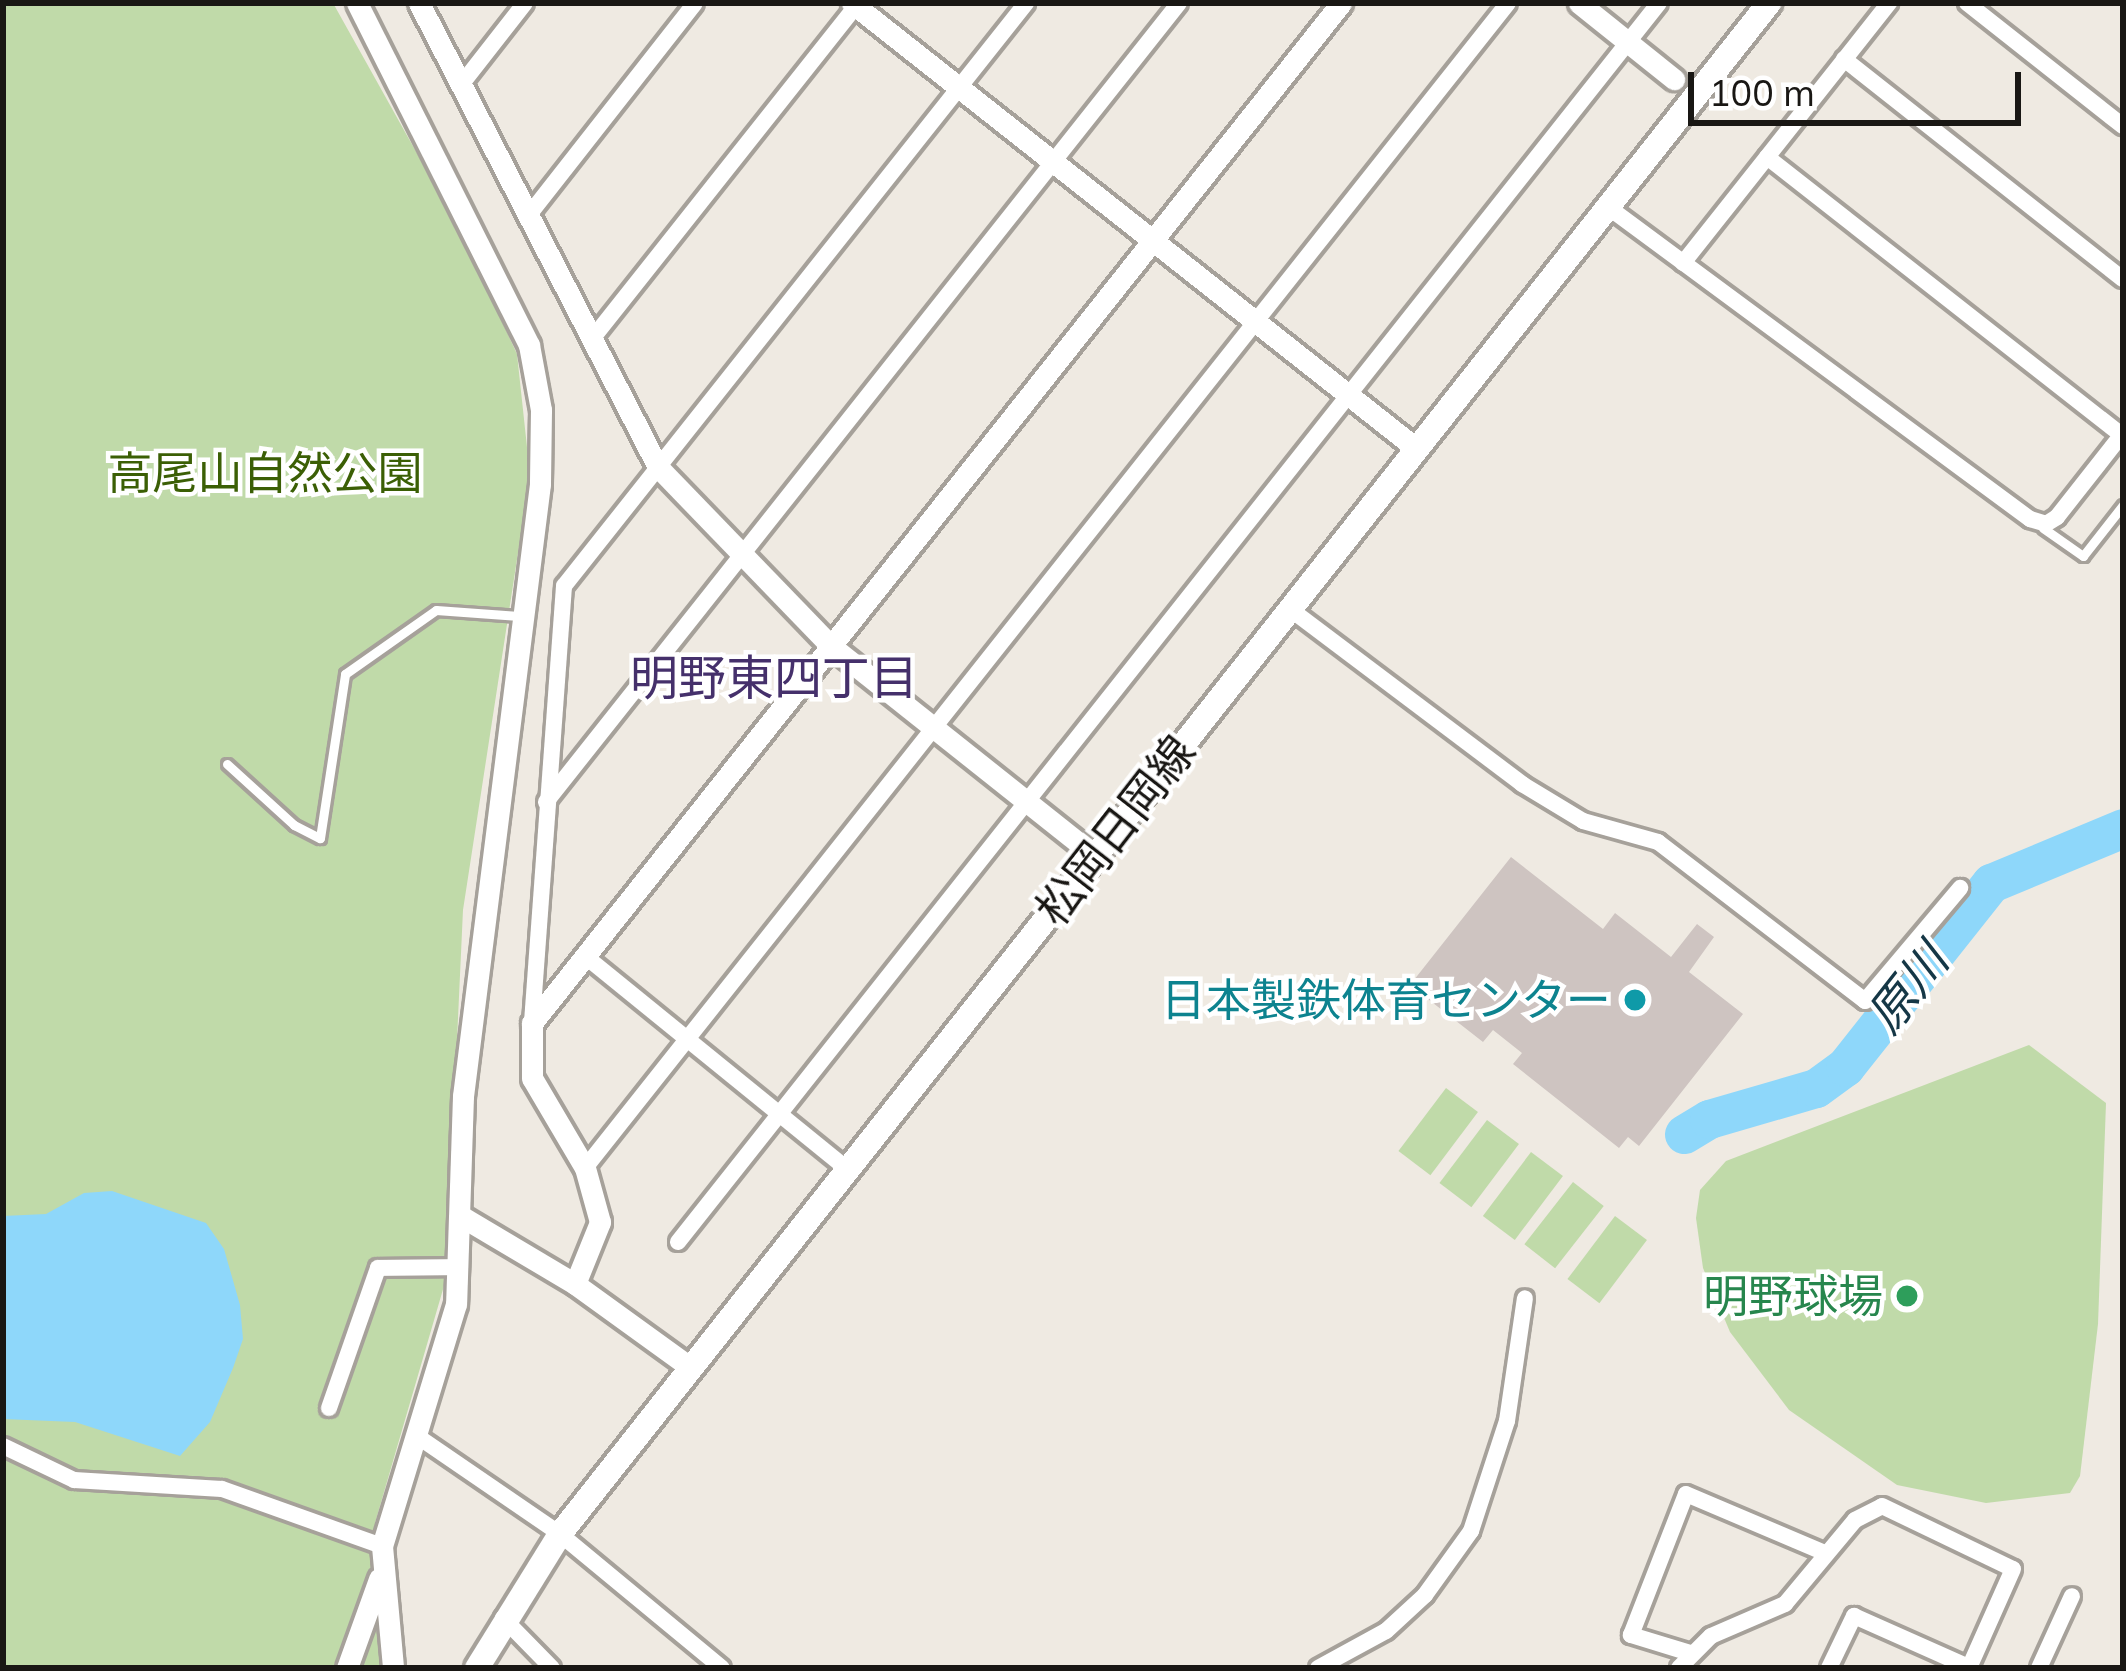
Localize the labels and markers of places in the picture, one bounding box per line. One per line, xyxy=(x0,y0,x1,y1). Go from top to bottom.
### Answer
place label: 日本製鉄体育センター xyxy=(1161,973,1611,1027)
marker: 日本製鉄体育センター xyxy=(1622,987,1648,1013)
place label: 明野球場 xyxy=(1703,1269,1883,1323)
marker: 明野球場 xyxy=(1894,1283,1920,1309)

